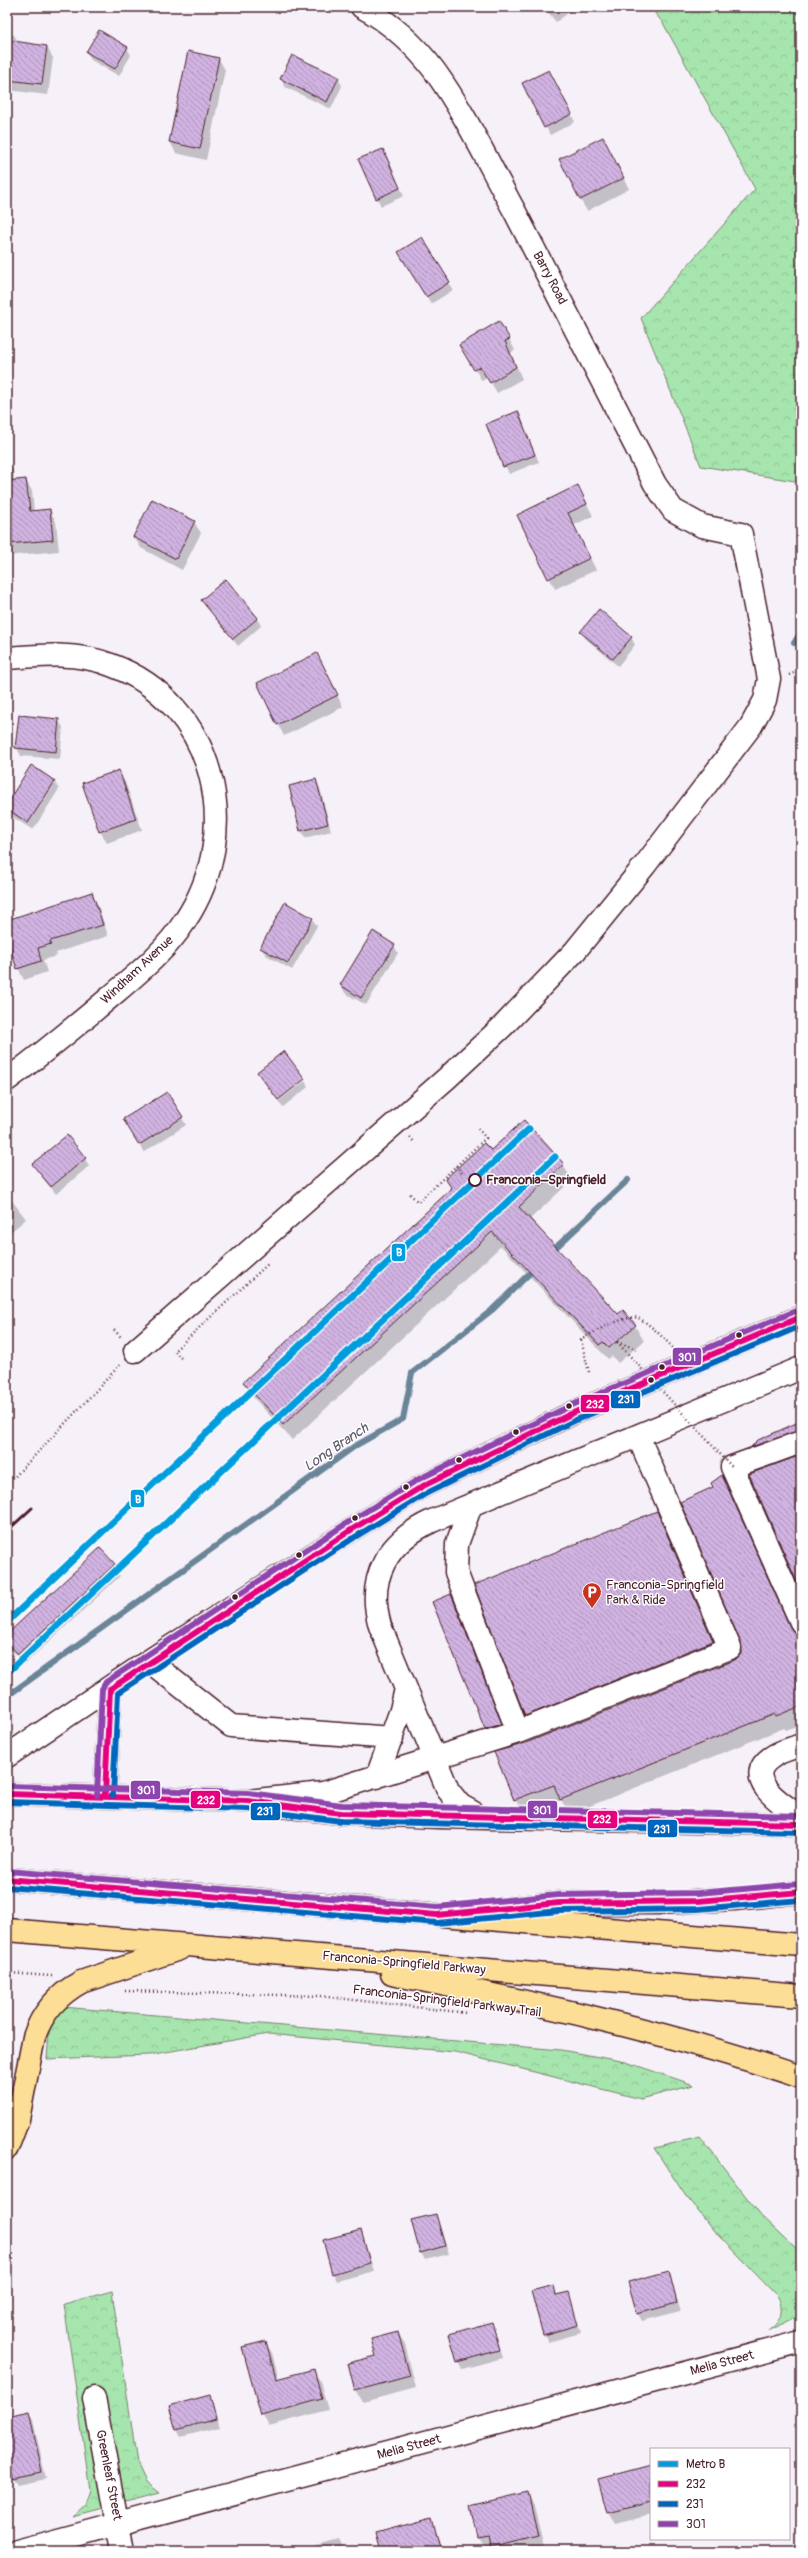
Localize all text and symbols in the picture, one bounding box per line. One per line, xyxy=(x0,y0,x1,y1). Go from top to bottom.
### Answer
street label: Barry Road xyxy=(529,249,571,307)
street label: Windham Avenue xyxy=(97,932,177,1008)
place label: Franconia–Springfield xyxy=(486,1172,606,1188)
marker: Franconia–Springfield xyxy=(468,1173,482,1187)
line badge: B xyxy=(391,1243,406,1262)
text: B xyxy=(396,1246,402,1259)
unlabelled marker xyxy=(734,1330,744,1340)
line badge: 301 xyxy=(672,1347,702,1366)
text: 301 xyxy=(678,1351,696,1364)
unlabelled marker xyxy=(657,1362,667,1372)
unlabelled marker xyxy=(646,1375,656,1385)
line badge: 231 xyxy=(610,1390,641,1409)
text: 231 xyxy=(618,1393,634,1406)
line badge: 232 xyxy=(580,1394,610,1413)
text: 232 xyxy=(586,1398,604,1411)
unlabelled marker xyxy=(564,1401,574,1411)
water label: Long Branch xyxy=(301,1418,373,1475)
unlabelled marker xyxy=(511,1427,521,1437)
unlabelled marker xyxy=(454,1455,464,1465)
unlabelled marker xyxy=(401,1482,411,1492)
line badge: B xyxy=(130,1489,145,1508)
text: B xyxy=(135,1493,141,1506)
unlabelled marker xyxy=(350,1513,360,1523)
unlabelled marker xyxy=(294,1550,304,1560)
place label: Franconia-Springfield Park & Ride xyxy=(606,1577,724,1608)
parking icon: Franconia-Springfield Park & Ride xyxy=(581,1581,603,1609)
unlabelled marker xyxy=(230,1592,240,1602)
line badge: 301 xyxy=(130,1780,161,1800)
text: 301 xyxy=(137,1784,155,1797)
line badge: 232 xyxy=(190,1790,221,1809)
text: 232 xyxy=(197,1794,215,1807)
line badge: 301 xyxy=(527,1800,558,1819)
line badge: 231 xyxy=(250,1802,281,1821)
text: 301 xyxy=(533,1804,551,1817)
text: 231 xyxy=(257,1805,273,1818)
line badge: 232 xyxy=(587,1810,618,1829)
text: 232 xyxy=(593,1813,611,1826)
line badge: 231 xyxy=(647,1819,678,1838)
text: 231 xyxy=(654,1823,670,1836)
street label: Franconia-Springfield Parkway xyxy=(322,1948,487,1978)
street label: Franconia-Springfield Parkway Trail xyxy=(352,1981,542,2021)
street label: Melia Street xyxy=(688,2347,756,2379)
street label: Greenleaf Street xyxy=(92,2428,126,2522)
street label: Melia Street xyxy=(375,2431,443,2463)
legend xyxy=(650,2448,790,2540)
text: Metro B xyxy=(686,2457,725,2472)
text: 232 xyxy=(686,2477,706,2492)
text: 231 xyxy=(686,2497,704,2512)
text: 301 xyxy=(686,2517,706,2532)

